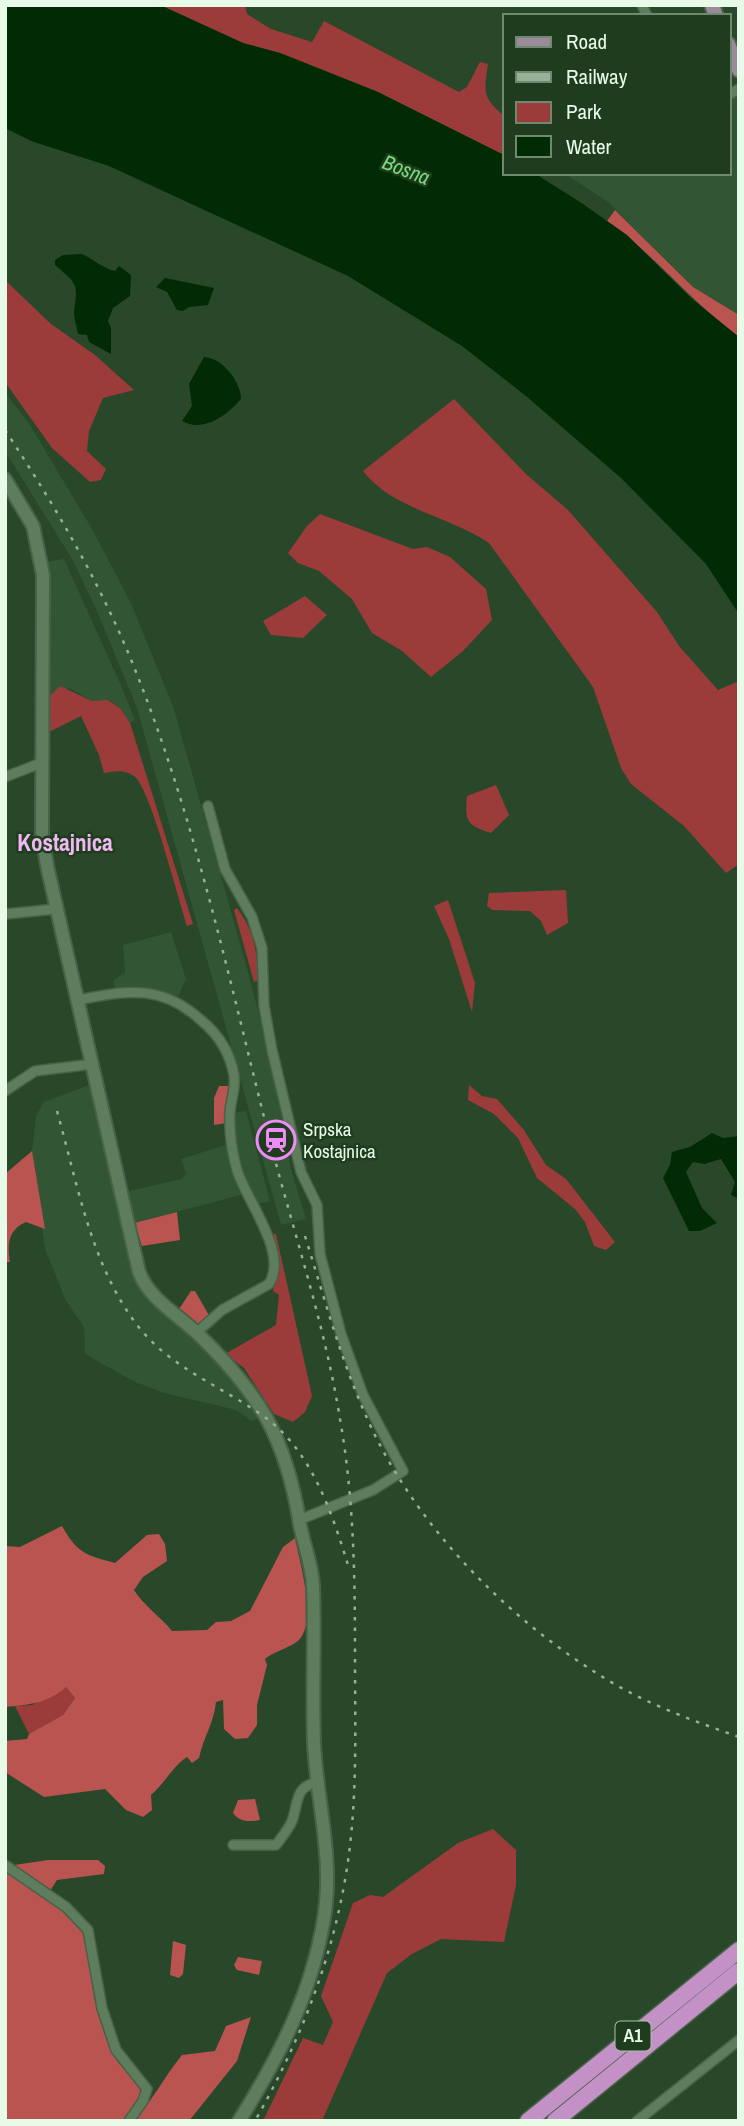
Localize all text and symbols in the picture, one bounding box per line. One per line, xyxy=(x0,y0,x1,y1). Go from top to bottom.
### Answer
legend xyxy=(503,14,730,175)
text: Road xyxy=(566,27,607,56)
text: Railway xyxy=(566,62,628,91)
text: Park xyxy=(566,97,602,126)
text: Water xyxy=(566,132,612,161)
water label: Bosna xyxy=(378,147,434,192)
district label: Kostajnica xyxy=(17,827,113,858)
place label: Srpska Kostajnica xyxy=(303,1116,376,1164)
station icon: Srpska Kostajnica xyxy=(255,1119,297,1161)
road number: A1 xyxy=(616,2022,650,2050)

